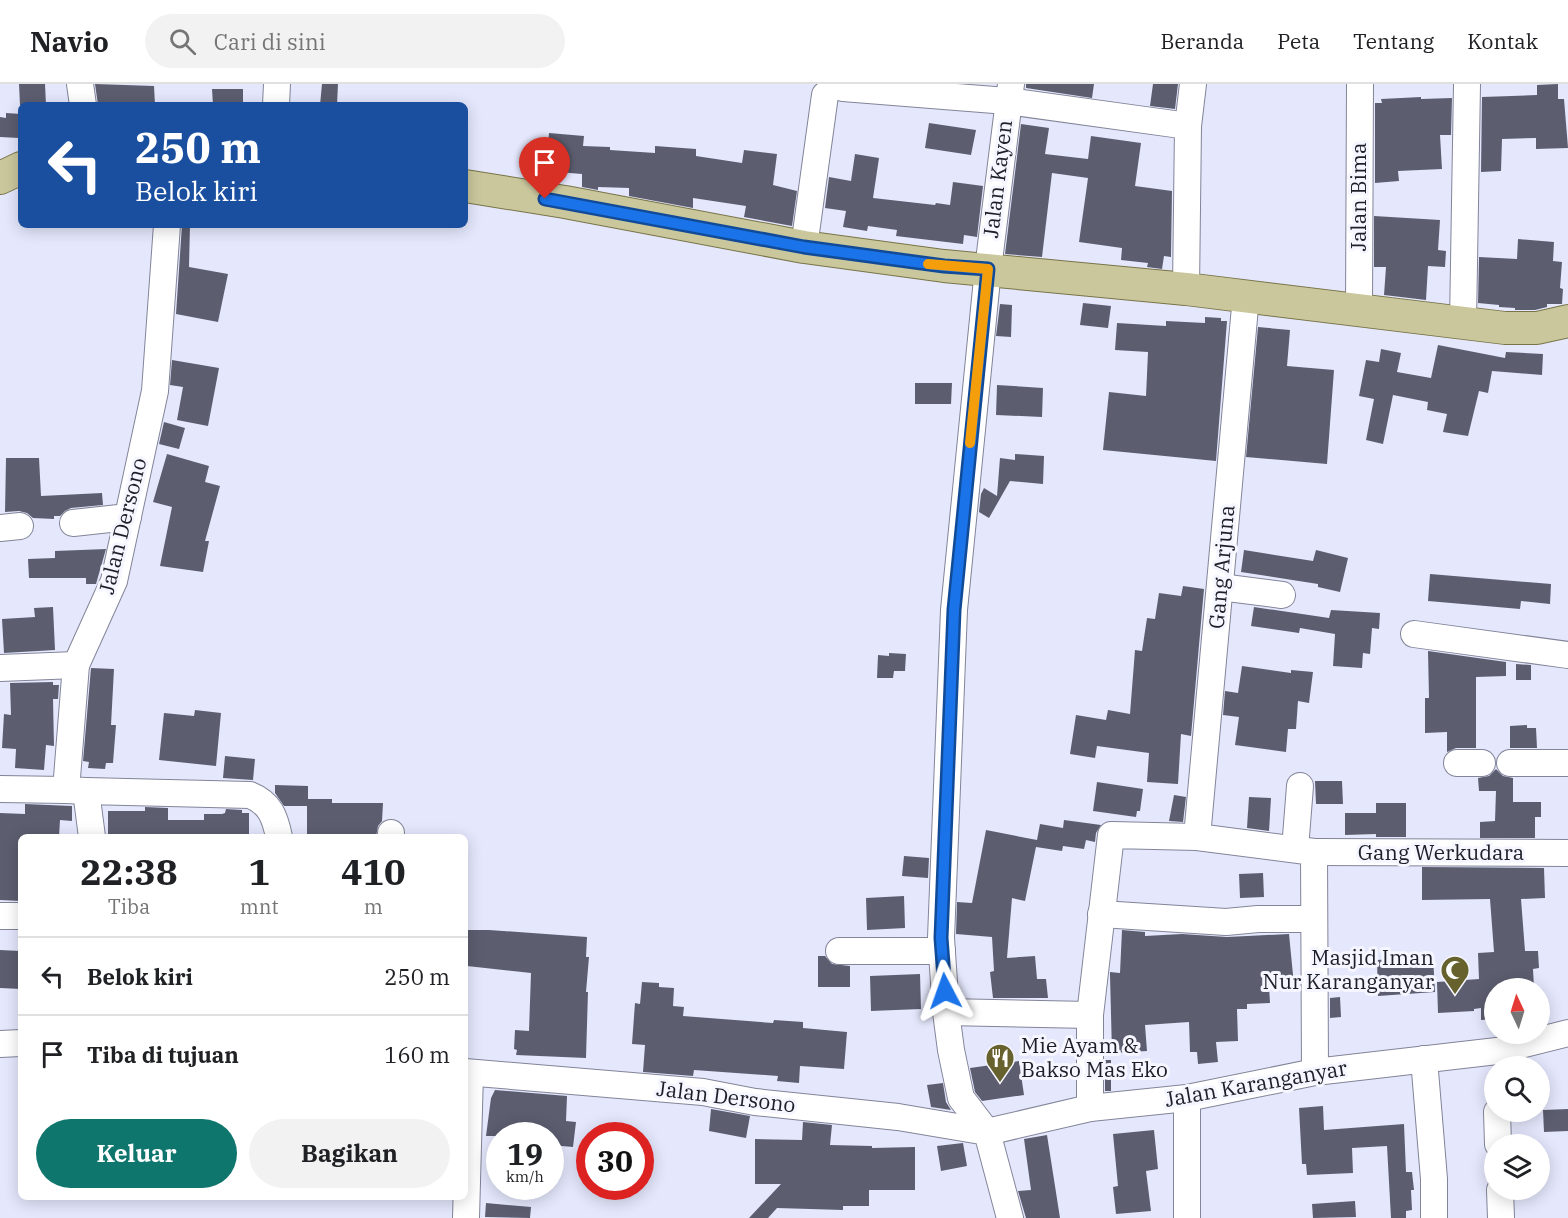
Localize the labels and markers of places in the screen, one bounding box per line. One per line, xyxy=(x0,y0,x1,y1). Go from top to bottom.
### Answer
pin xyxy=(519,137,570,199)
place label: Masjid Iman Nur Karanganyar xyxy=(1263,943,1435,995)
mosque icon: Masjid Iman Nur Karanganyar xyxy=(1439,954,1471,996)
place label: Mie Ayam & Bakso Mas Eko xyxy=(1021,1031,1168,1083)
restaurant icon: Mie Ayam & Bakso Mas Eko xyxy=(984,1042,1016,1084)

